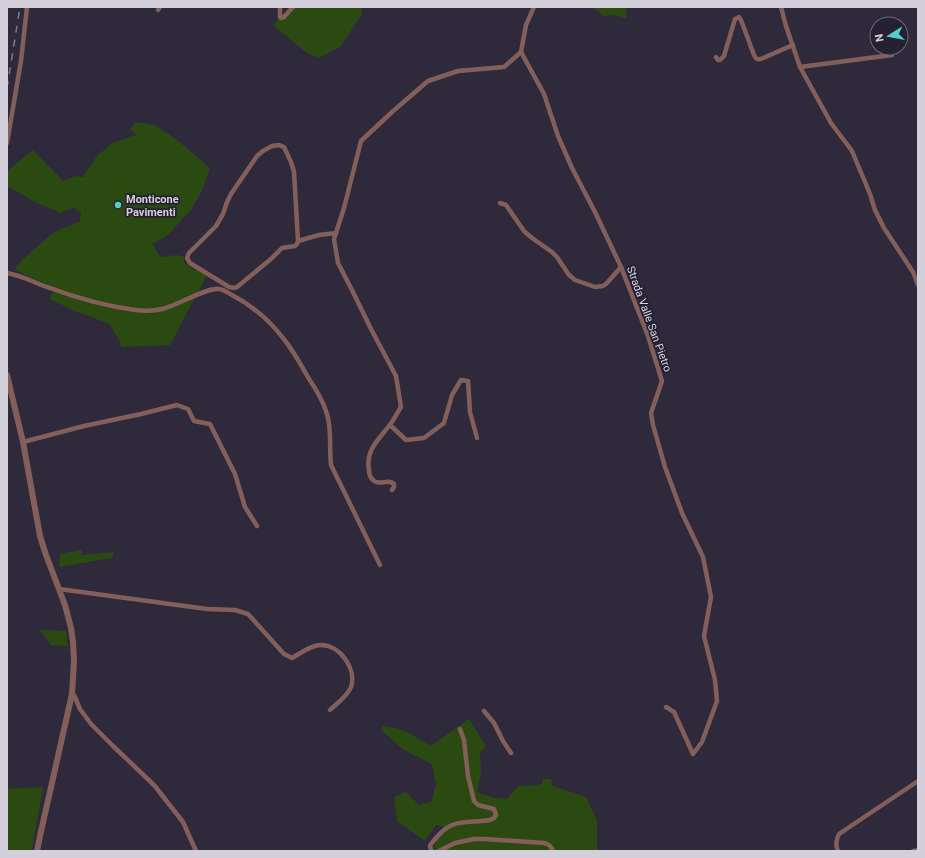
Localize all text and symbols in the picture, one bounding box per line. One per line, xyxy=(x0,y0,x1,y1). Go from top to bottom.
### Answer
north arrow xyxy=(869,16,909,56)
text: N xyxy=(873,33,887,43)
place label: Monticone Pavimenti xyxy=(126,193,179,219)
marker: Monticone Pavimenti xyxy=(113,200,123,210)
street label: Strada Valle San Pietro xyxy=(624,264,674,374)

